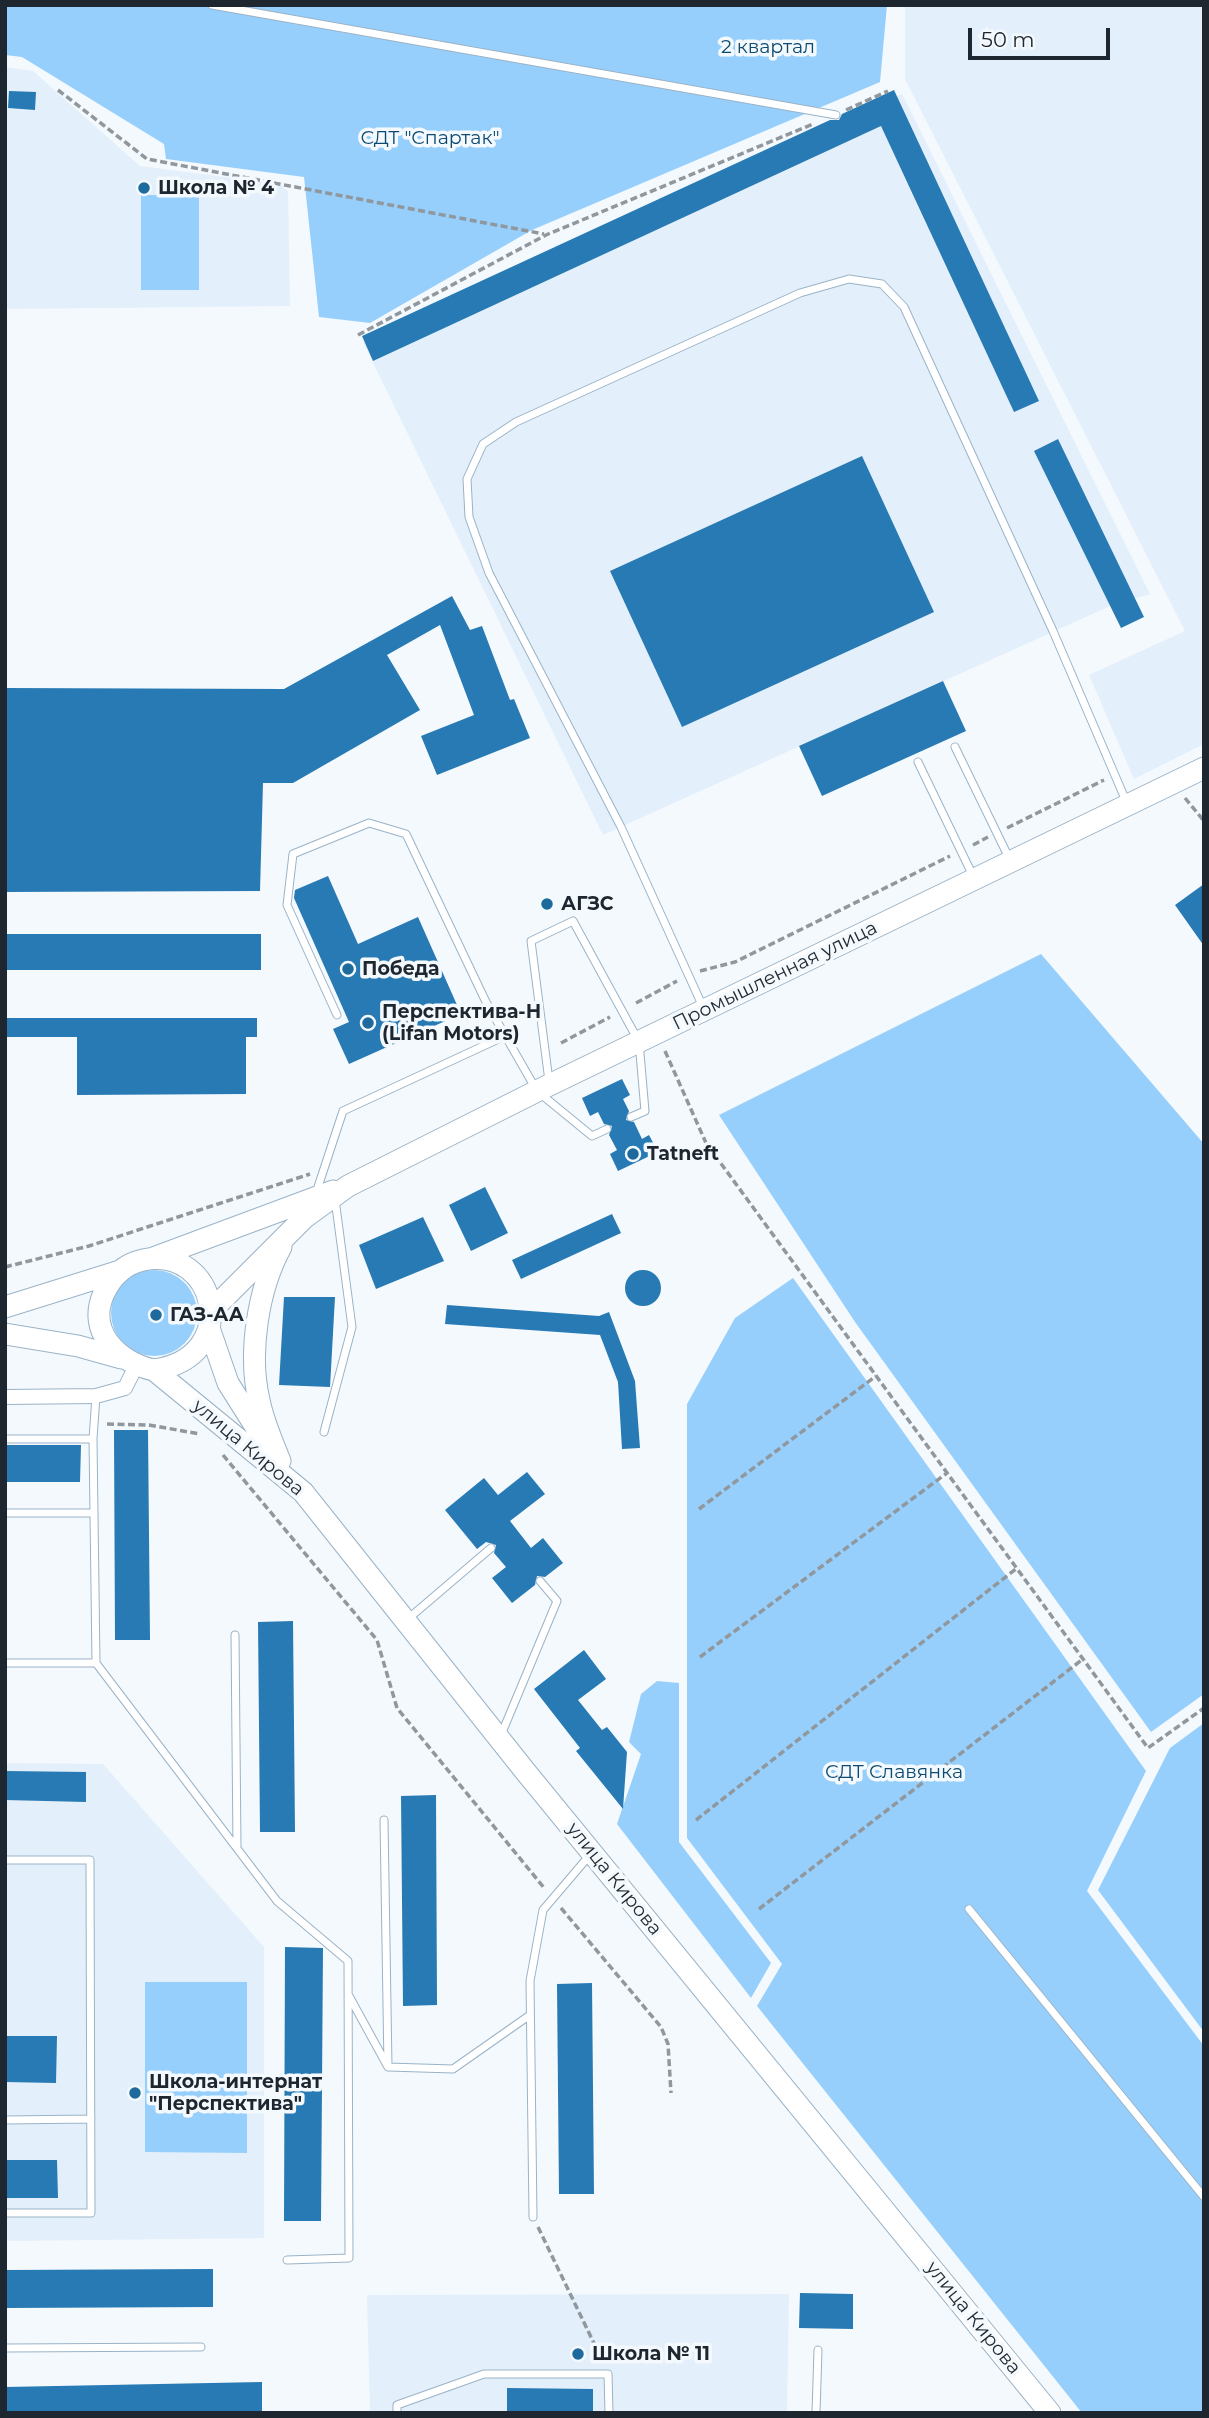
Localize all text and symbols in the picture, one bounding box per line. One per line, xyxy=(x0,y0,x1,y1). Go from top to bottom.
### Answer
scale bar xyxy=(971,14,1113,58)
text: 50 m xyxy=(981,27,1035,52)
park label: 2 квартал xyxy=(721,36,815,58)
park label: СДТ "Спартак" xyxy=(360,127,500,149)
place label: Школа № 4 xyxy=(158,177,274,199)
marker: Школа № 4 xyxy=(136,180,152,196)
place label: АГЗС xyxy=(561,893,614,915)
marker: АГЗС xyxy=(539,896,555,912)
street label: Промышленная улица xyxy=(669,917,881,1035)
place label: Победа xyxy=(362,958,440,980)
marker: Победа xyxy=(340,961,356,977)
place label: Перспектива-Н (Lifan Motors) xyxy=(382,1001,541,1045)
marker: Перспектива-Н (Lifan Motors) xyxy=(360,1015,376,1031)
place label: Tatneft xyxy=(647,1143,719,1165)
marker: Tatneft xyxy=(625,1146,641,1162)
place label: ГАЗ-АА xyxy=(170,1304,244,1326)
marker: ГАЗ-АА xyxy=(148,1307,164,1323)
street label: улица Кирова xyxy=(188,1395,308,1501)
park label: СДТ Славянка xyxy=(825,1761,963,1783)
street label: улица Кирова xyxy=(562,1818,666,1940)
place label: Школа-интернат "Перспектива" xyxy=(149,2071,322,2115)
marker: Школа-интернат "Перспектива" xyxy=(127,2085,143,2101)
street label: улица Кирова xyxy=(921,2257,1025,2379)
place label: Школа № 11 xyxy=(592,2343,710,2365)
marker: Школа № 11 xyxy=(570,2346,586,2362)

